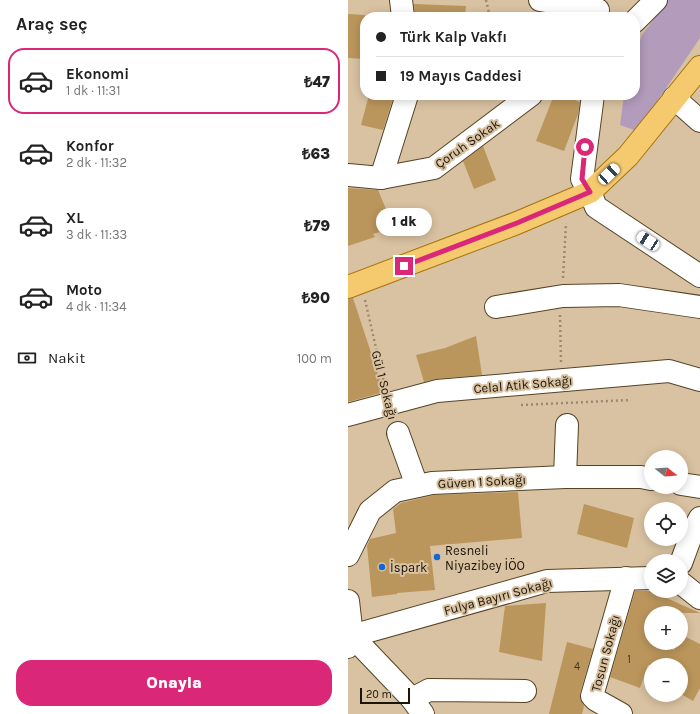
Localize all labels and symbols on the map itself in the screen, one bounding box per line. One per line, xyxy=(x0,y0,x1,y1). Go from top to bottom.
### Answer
street label: Çoruh Sokak xyxy=(432,116,502,171)
route start xyxy=(576,138,594,156)
car xyxy=(596,161,622,187)
callout: 1 dk xyxy=(376,208,432,236)
car xyxy=(635,229,661,253)
route end xyxy=(395,257,413,275)
street label: Gül 1 Sokağı xyxy=(369,349,400,421)
street label: Celal Atik Sokağı xyxy=(473,373,573,396)
north arrow xyxy=(644,450,688,494)
street label: Güven 1 Sokağı xyxy=(437,472,527,491)
place label: Resneli Niyazibey İÖO xyxy=(445,543,525,573)
marker: Resneli Niyazibey İÖO xyxy=(432,552,442,562)
place label: İspark xyxy=(390,560,427,575)
marker: İspark xyxy=(377,562,387,572)
street label: Fulya Bayırı Sokağı xyxy=(442,575,554,618)
street label: Tosun Sokağı xyxy=(588,613,623,693)
house number: 1 xyxy=(627,653,631,666)
house number: 4 xyxy=(574,660,580,673)
scale bar xyxy=(360,686,410,705)

